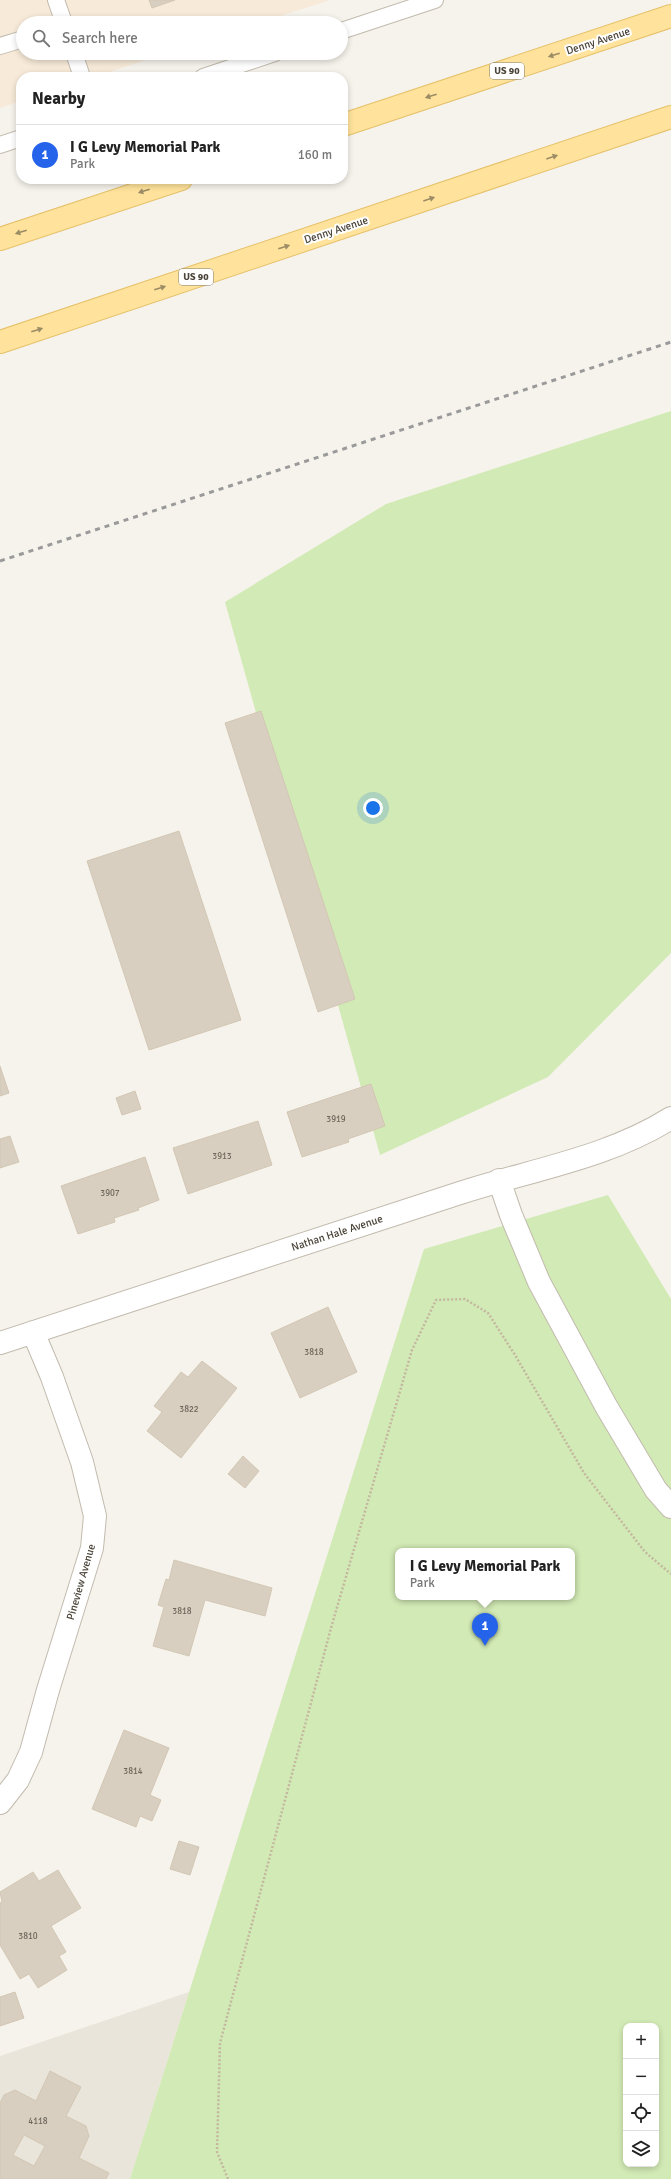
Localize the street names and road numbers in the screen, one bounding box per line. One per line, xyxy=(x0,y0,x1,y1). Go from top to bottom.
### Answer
street label: Denny Avenue xyxy=(564,25,632,57)
road number: US 90 xyxy=(490,63,524,79)
street label: Denny Avenue xyxy=(302,214,370,246)
road number: US 90 xyxy=(179,269,213,285)
street label: Nathan Hale Avenue xyxy=(290,1212,384,1254)
street label: Pineview Avenue xyxy=(64,1542,98,1622)

